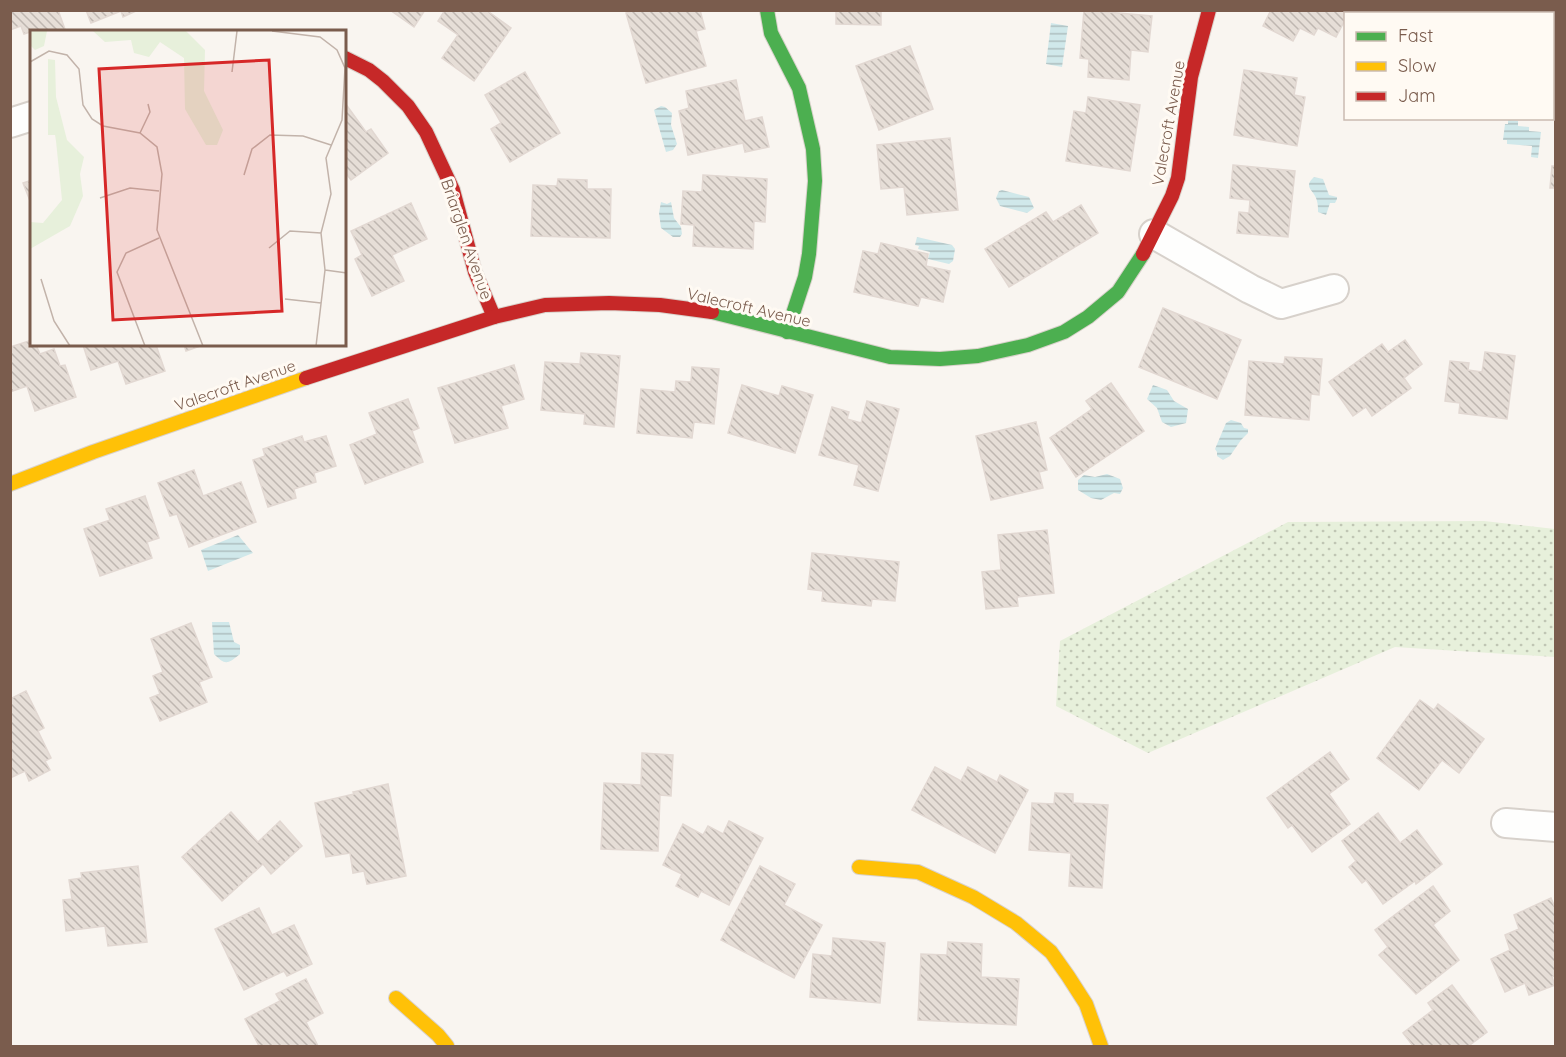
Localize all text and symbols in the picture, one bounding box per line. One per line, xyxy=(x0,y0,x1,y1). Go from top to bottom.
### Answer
legend xyxy=(1344,12,1554,120)
text: Fast xyxy=(1398,24,1433,47)
inset map xyxy=(30,30,346,346)
text: Slow xyxy=(1398,54,1436,77)
street label: Valecroft Avenue xyxy=(1147,59,1189,187)
text: Jam xyxy=(1398,84,1436,107)
street label: Briarglen Avenue xyxy=(437,176,497,302)
street label: Valecroft Avenue xyxy=(685,283,813,331)
street label: Valecroft Avenue xyxy=(172,355,298,415)

